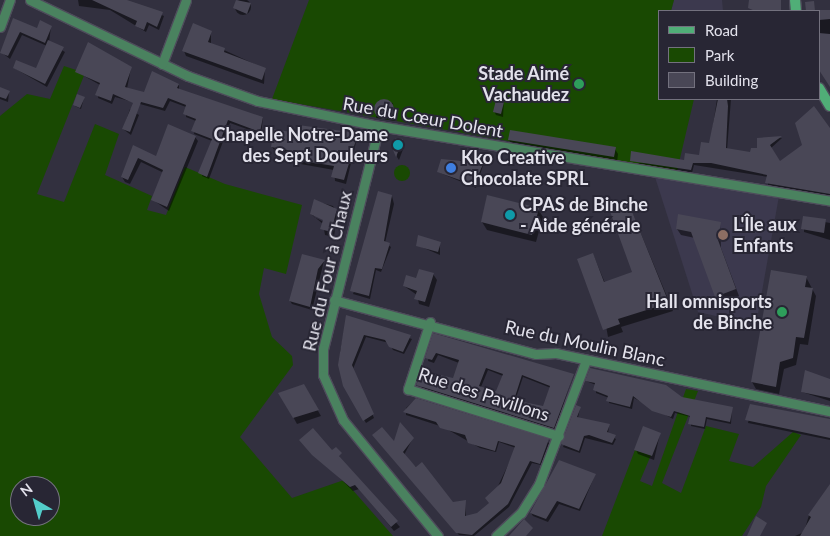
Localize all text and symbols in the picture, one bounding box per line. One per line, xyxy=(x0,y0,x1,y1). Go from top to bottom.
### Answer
legend xyxy=(658,10,820,100)
text: Road xyxy=(705,21,738,39)
text: Park xyxy=(705,46,734,64)
place label: Stade Aimé Vachaudez xyxy=(478,63,569,106)
text: Building xyxy=(705,71,758,89)
marker: Stade Aimé Vachaudez xyxy=(573,78,585,90)
street label: Rue du Cœur Dolent xyxy=(341,92,505,142)
place label: Chapelle Notre-Dame des Sept Douleurs xyxy=(214,124,388,166)
marker: Chapelle Notre-Dame des Sept Douleurs xyxy=(392,139,404,151)
place label: Kko Creative Chocolate SPRL xyxy=(461,147,588,190)
marker: Kko Creative Chocolate SPRL xyxy=(445,162,457,174)
street label: Rue du Four à Chaux xyxy=(298,189,356,353)
place label: CPAS de Binche - Aide générale xyxy=(520,194,648,236)
marker: CPAS de Binche - Aide générale xyxy=(504,209,516,221)
place label: L'Île aux Enfants xyxy=(733,214,797,256)
marker: L'Île aux Enfants xyxy=(717,229,729,241)
place label: Hall omnisports de Binche xyxy=(646,291,772,334)
marker: Hall omnisports de Binche xyxy=(776,306,788,318)
street label: Rue du Moulin Blanc xyxy=(503,315,667,371)
street label: Rue des Pavillons xyxy=(416,363,552,425)
north arrow xyxy=(10,476,60,526)
text: N xyxy=(17,480,36,500)

